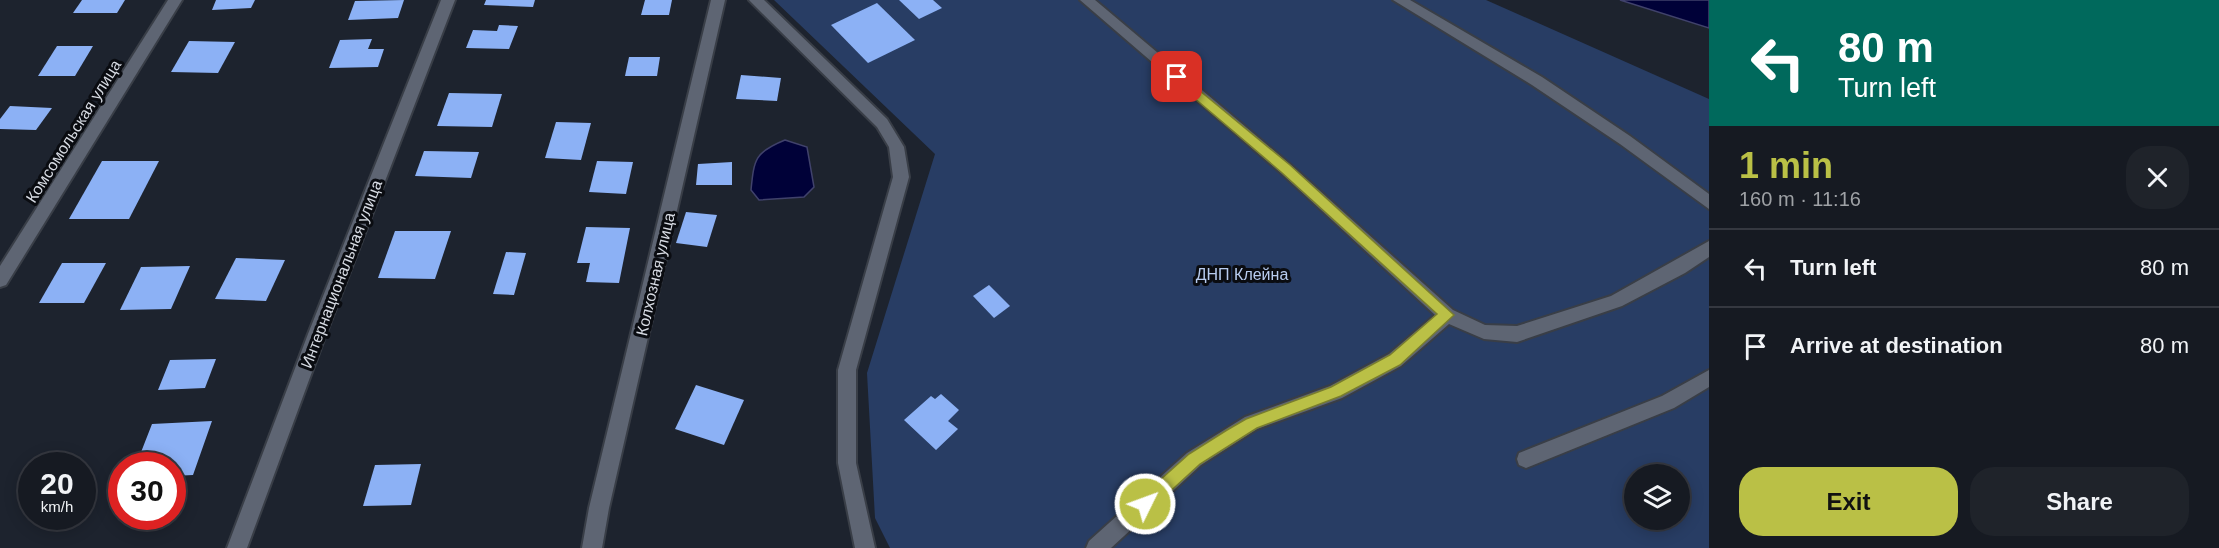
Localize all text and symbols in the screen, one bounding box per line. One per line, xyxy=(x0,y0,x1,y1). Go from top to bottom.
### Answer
icon: left xyxy=(1739,24,1817,102)
text: 80 m xyxy=(1838,24,1934,71)
pin xyxy=(1151,51,1202,102)
street label: Комсомольская улица xyxy=(23,57,124,206)
icon: arrive xyxy=(1160,60,1193,93)
text: Turn left xyxy=(1838,73,1936,103)
text: 1 min xyxy=(1739,145,1833,186)
button: close xyxy=(2126,146,2189,209)
street label: Интернациональная улица xyxy=(298,178,385,371)
text: 160 m · 11:16 xyxy=(1739,188,1861,210)
street label: Колхозная улица xyxy=(633,211,678,337)
icon: left xyxy=(1739,252,1772,285)
text: Turn left xyxy=(1790,255,1876,280)
text: 80 m xyxy=(2140,255,2189,280)
park label: ДНП Клейна xyxy=(1196,266,1288,283)
icon: arrive xyxy=(1739,330,1772,363)
text: Arrive at destination xyxy=(1790,333,2003,358)
text: 80 m xyxy=(2140,333,2189,358)
speed limit sign: 30 xyxy=(108,452,186,530)
map controls xyxy=(1624,464,1690,530)
button: layers xyxy=(1624,464,1690,530)
text: 20 xyxy=(40,467,74,500)
button: Exit xyxy=(1739,467,1958,536)
button: Share xyxy=(1970,467,2189,536)
position arrow xyxy=(1113,472,1177,536)
text: km/h xyxy=(41,498,73,515)

